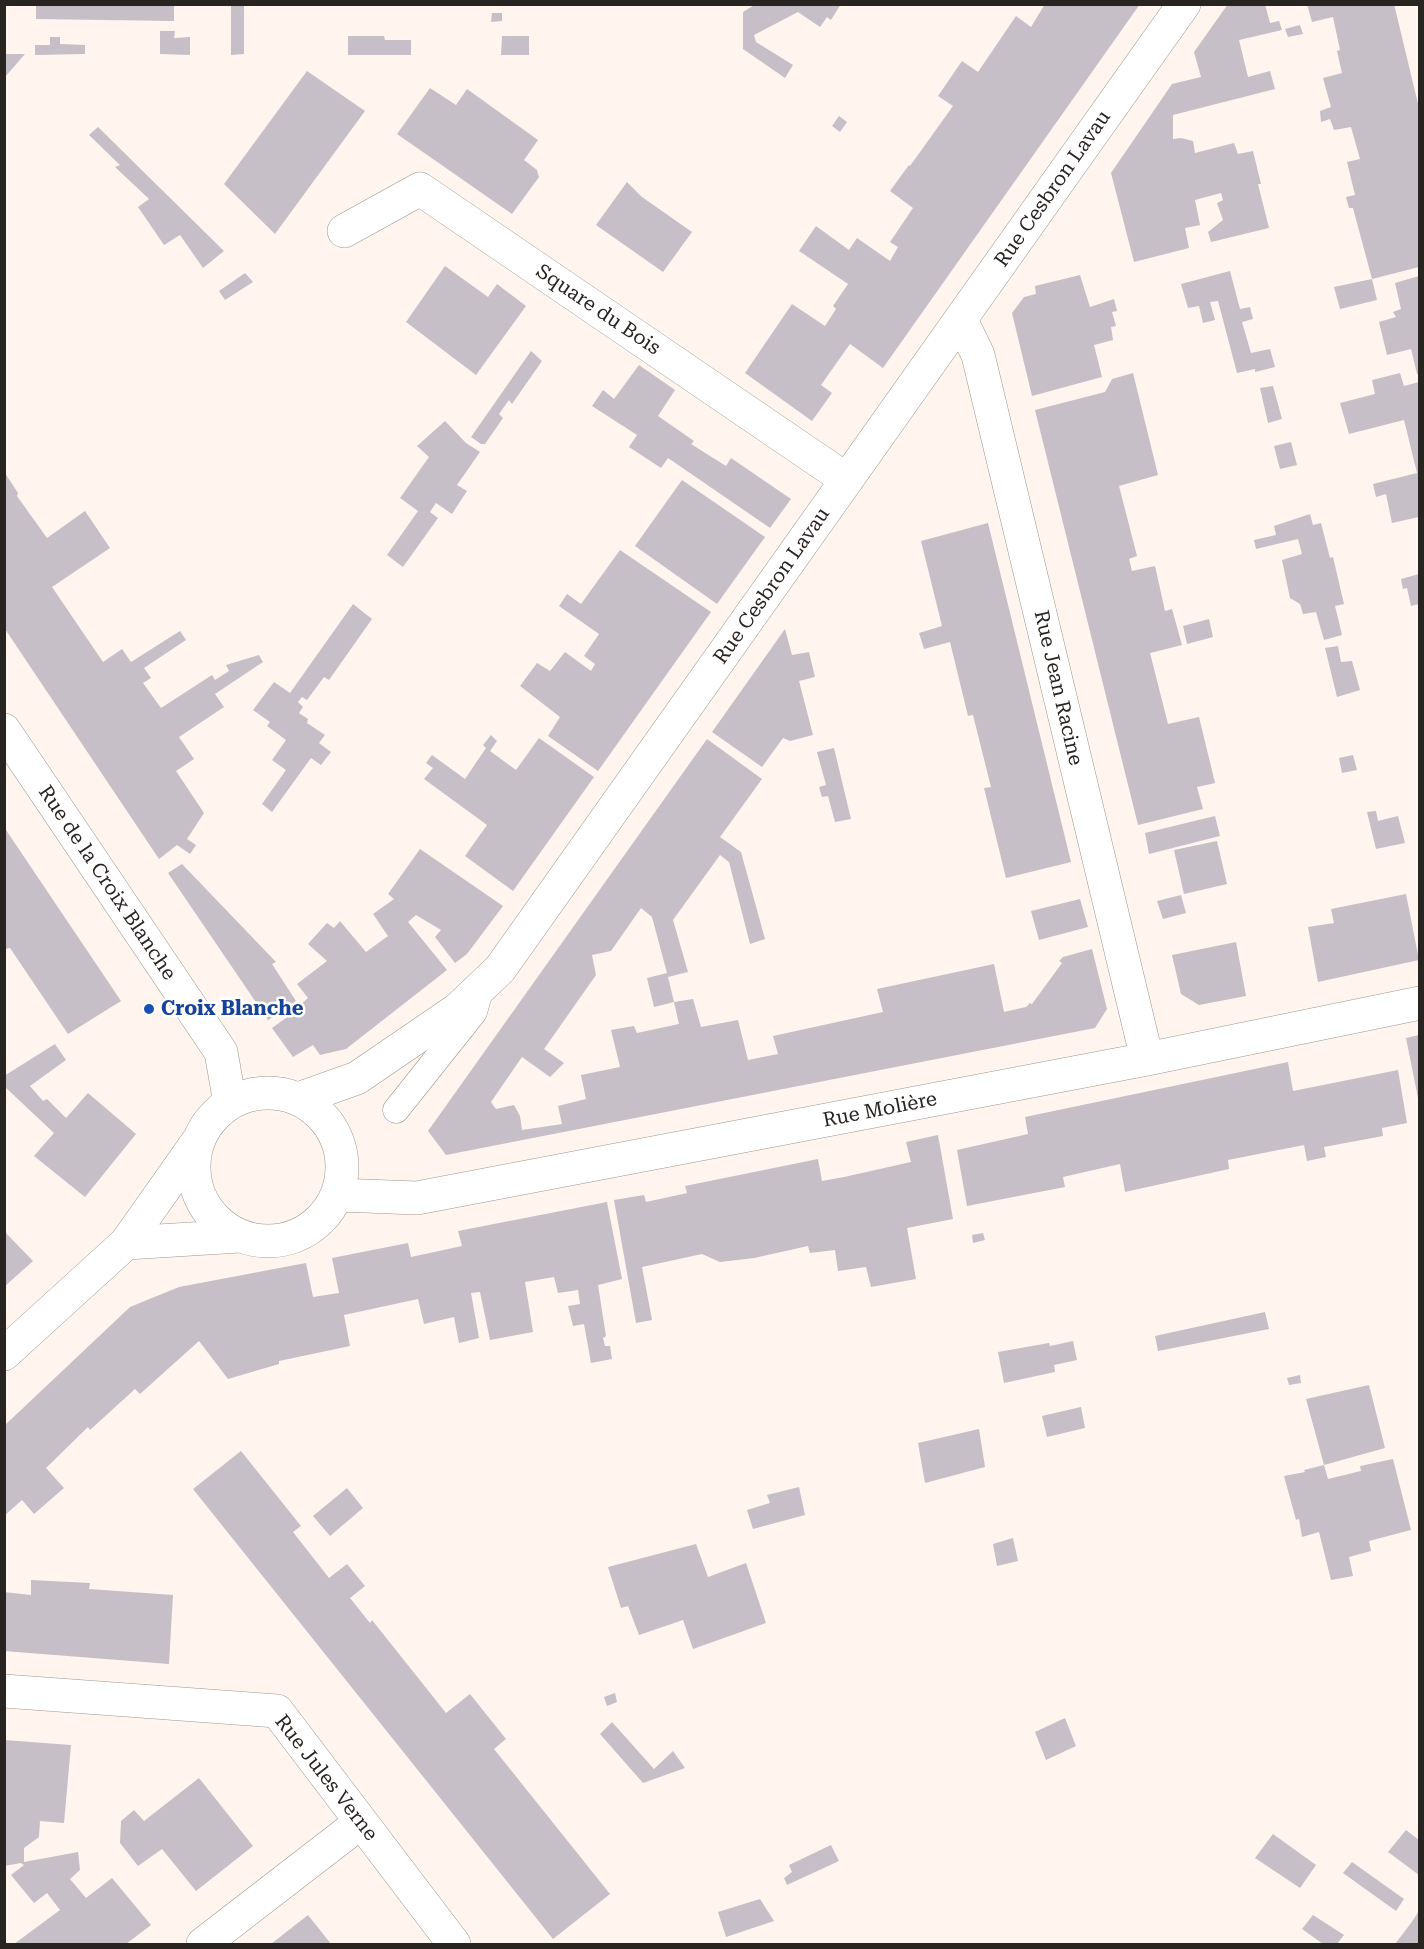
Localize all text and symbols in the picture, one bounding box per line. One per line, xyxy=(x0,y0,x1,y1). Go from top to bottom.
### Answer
street label: Rue Cesbron Lavau xyxy=(990,106,1116,272)
street label: Square du Bois xyxy=(531,260,665,360)
street label: Rue Cesbron Lavau xyxy=(709,503,835,669)
street label: Rue Jean Racine xyxy=(1028,608,1088,768)
street label: Rue de la Croix Blanche xyxy=(33,781,181,985)
place label: Croix Blanche xyxy=(161,997,303,1021)
marker: Croix Blanche xyxy=(142,1002,156,1016)
street label: Rue Molière xyxy=(821,1087,939,1133)
street label: Rue Jules Verne xyxy=(269,1710,383,1846)

